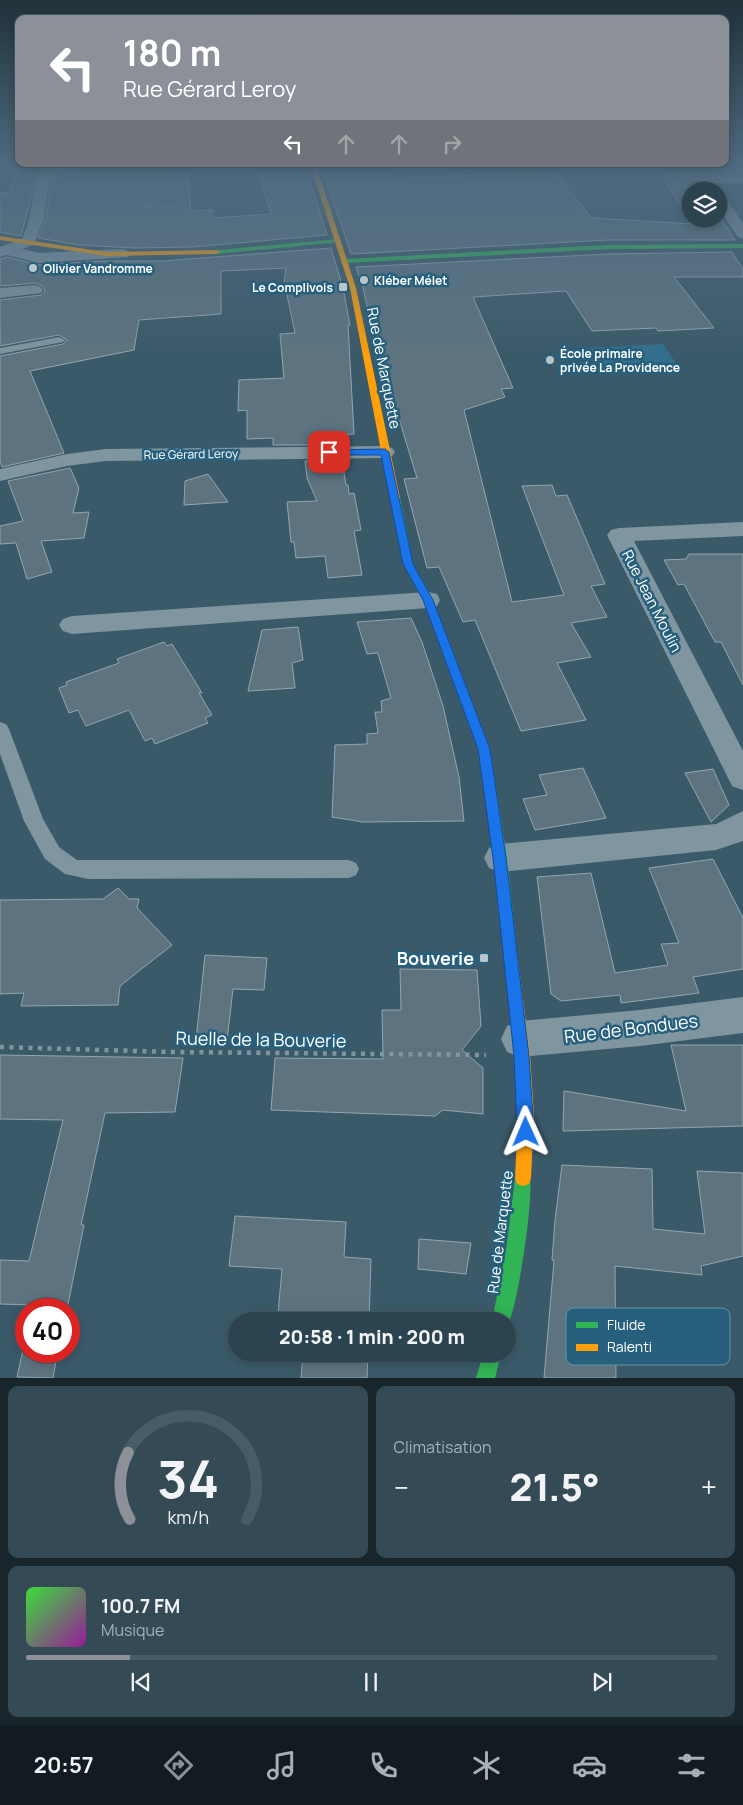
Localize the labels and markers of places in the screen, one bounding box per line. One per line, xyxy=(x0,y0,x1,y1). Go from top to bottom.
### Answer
place label: Olivier Vandromme xyxy=(43,260,153,277)
marker: Olivier Vandromme xyxy=(27,262,39,274)
place label: Kléber Mélet xyxy=(374,272,447,289)
marker: Kléber Mélet xyxy=(358,274,370,286)
place label: Le Complivois xyxy=(252,279,333,296)
marker: Le Complivois xyxy=(337,281,349,293)
place label: École primaire privée La Providence xyxy=(560,345,680,376)
marker: École primaire privée La Providence xyxy=(544,354,556,366)
pin xyxy=(308,431,350,473)
place label: Bouverie xyxy=(397,946,474,970)
marker: Bouverie xyxy=(478,952,490,964)

